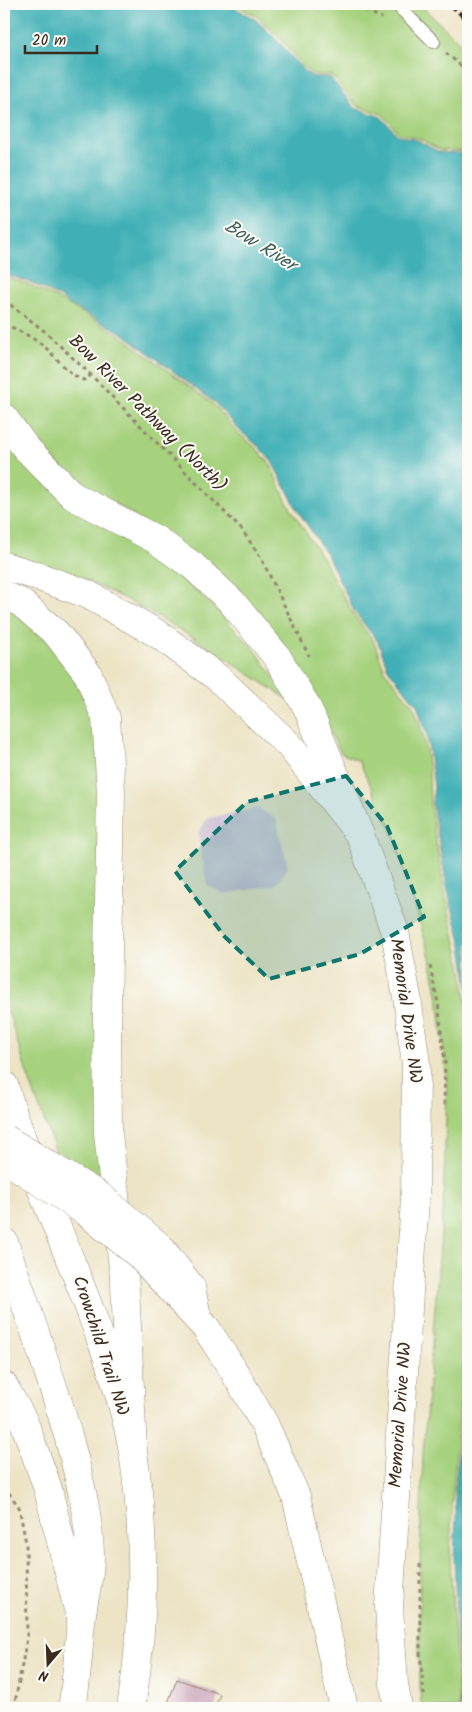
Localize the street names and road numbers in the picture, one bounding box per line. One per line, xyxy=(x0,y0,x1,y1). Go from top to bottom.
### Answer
street label: Bow River Pathway (North) xyxy=(61,328,233,500)
street label: Memorial Drive NW xyxy=(380,937,430,1085)
street label: Crowchild Trail NW xyxy=(64,1272,136,1420)
street label: Memorial Drive NW xyxy=(381,1341,421,1489)

